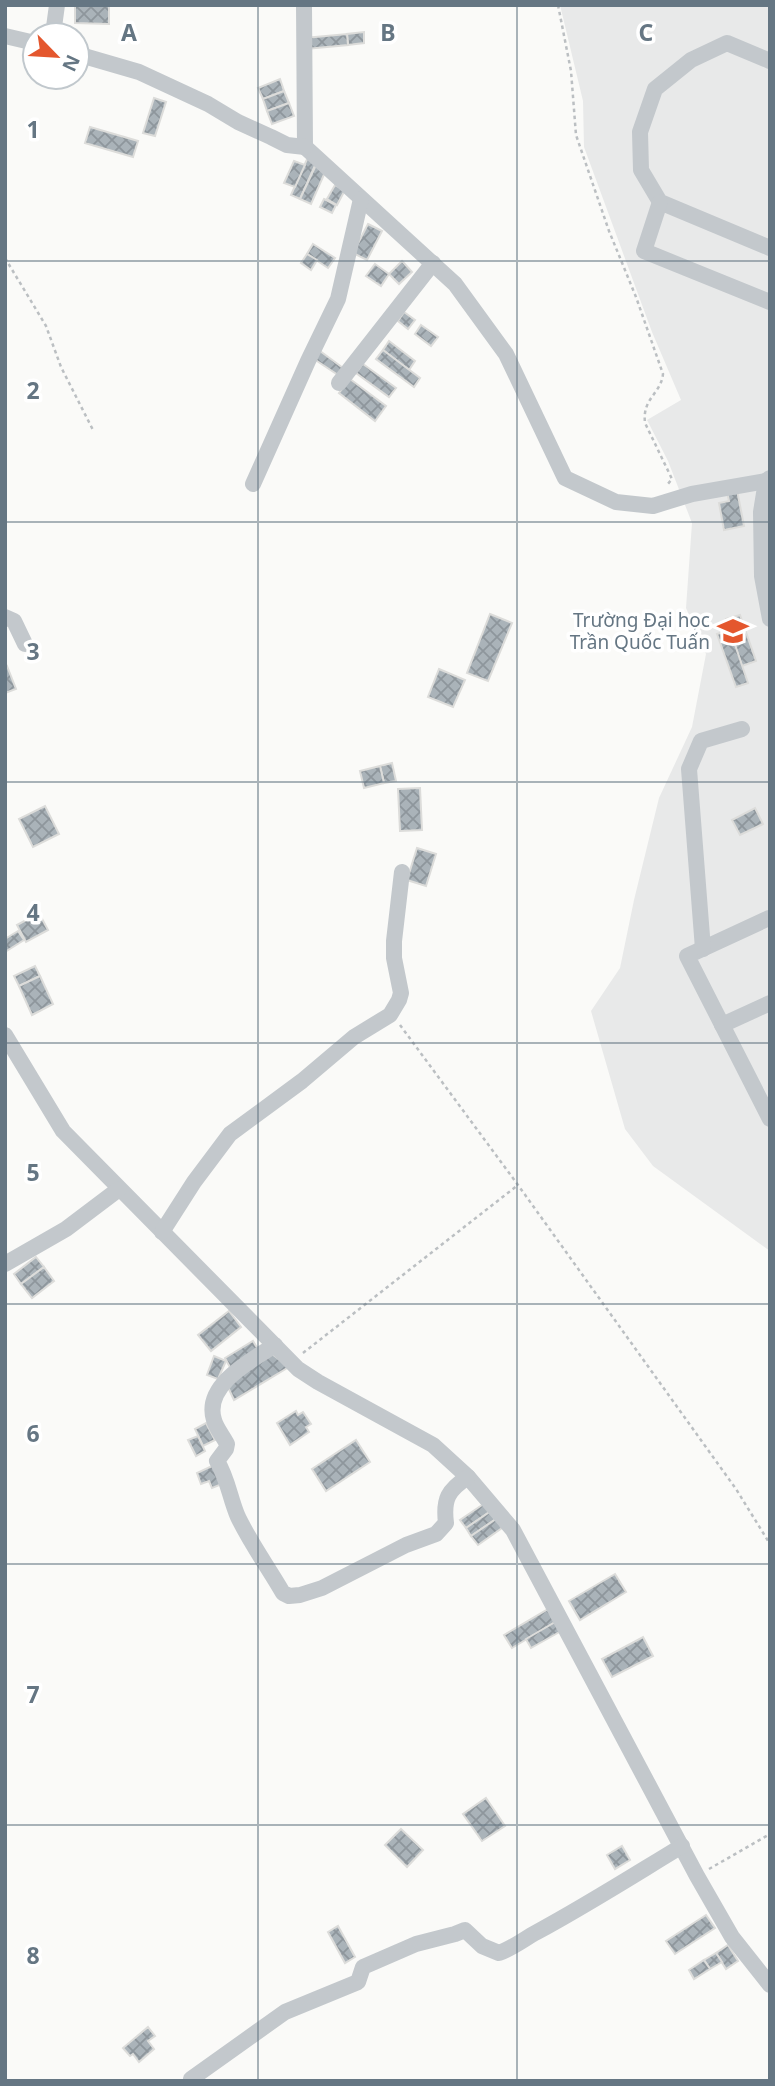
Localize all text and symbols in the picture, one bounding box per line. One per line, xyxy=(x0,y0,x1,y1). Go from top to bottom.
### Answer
text: A xyxy=(121,16,137,48)
text: B xyxy=(380,16,396,48)
text: C xyxy=(639,16,654,48)
north arrow xyxy=(21,21,91,91)
text: N xyxy=(56,51,86,76)
text: 1 xyxy=(26,113,40,145)
text: 2 xyxy=(26,374,40,406)
place label: Trường Đại học Trần Quốc Tuấn xyxy=(570,607,710,655)
school or university icon: Trường Đại học Trần Quốc Tuấn xyxy=(716,614,750,648)
text: 3 xyxy=(26,635,40,667)
text: 4 xyxy=(26,896,40,928)
text: 5 xyxy=(26,1156,40,1188)
text: 6 xyxy=(26,1417,40,1449)
text: 7 xyxy=(26,1678,40,1710)
text: 8 xyxy=(26,1939,40,1971)

